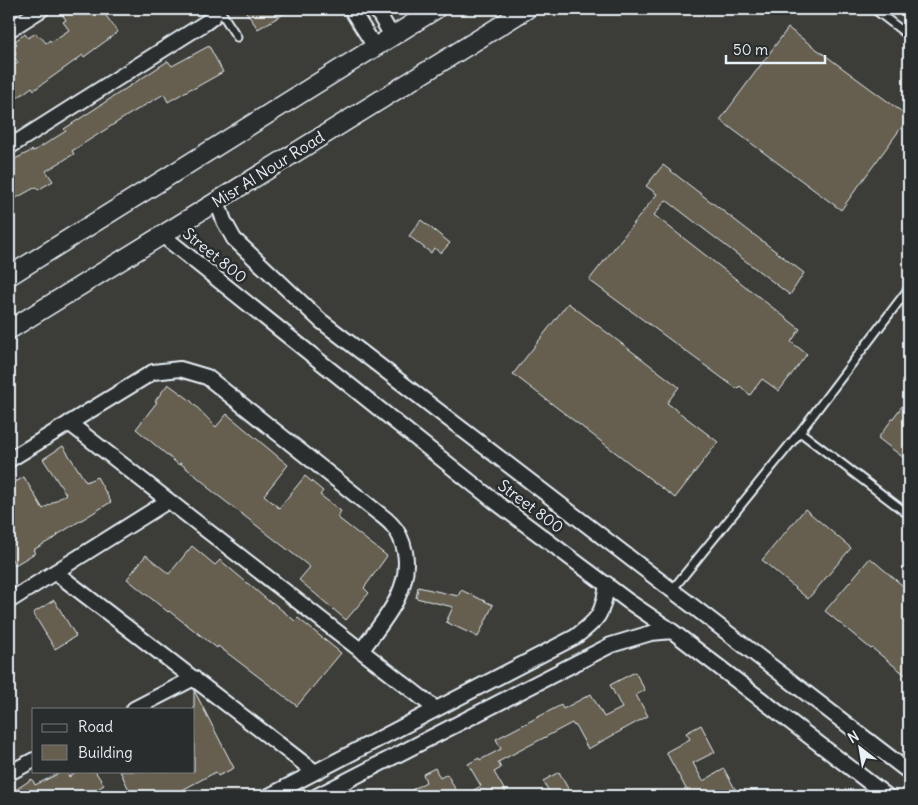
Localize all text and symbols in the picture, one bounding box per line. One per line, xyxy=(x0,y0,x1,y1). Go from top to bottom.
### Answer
scale bar xyxy=(726,32,824,64)
text: 50 m xyxy=(733,40,768,59)
street label: Misr Al Nour Road xyxy=(208,126,328,212)
street label: Street 800 xyxy=(179,223,251,287)
street label: Street 800 xyxy=(494,475,568,537)
legend xyxy=(32,708,195,772)
text: Road xyxy=(78,717,113,736)
north arrow xyxy=(836,722,886,772)
text: N xyxy=(845,727,862,747)
text: Building xyxy=(78,743,133,762)

